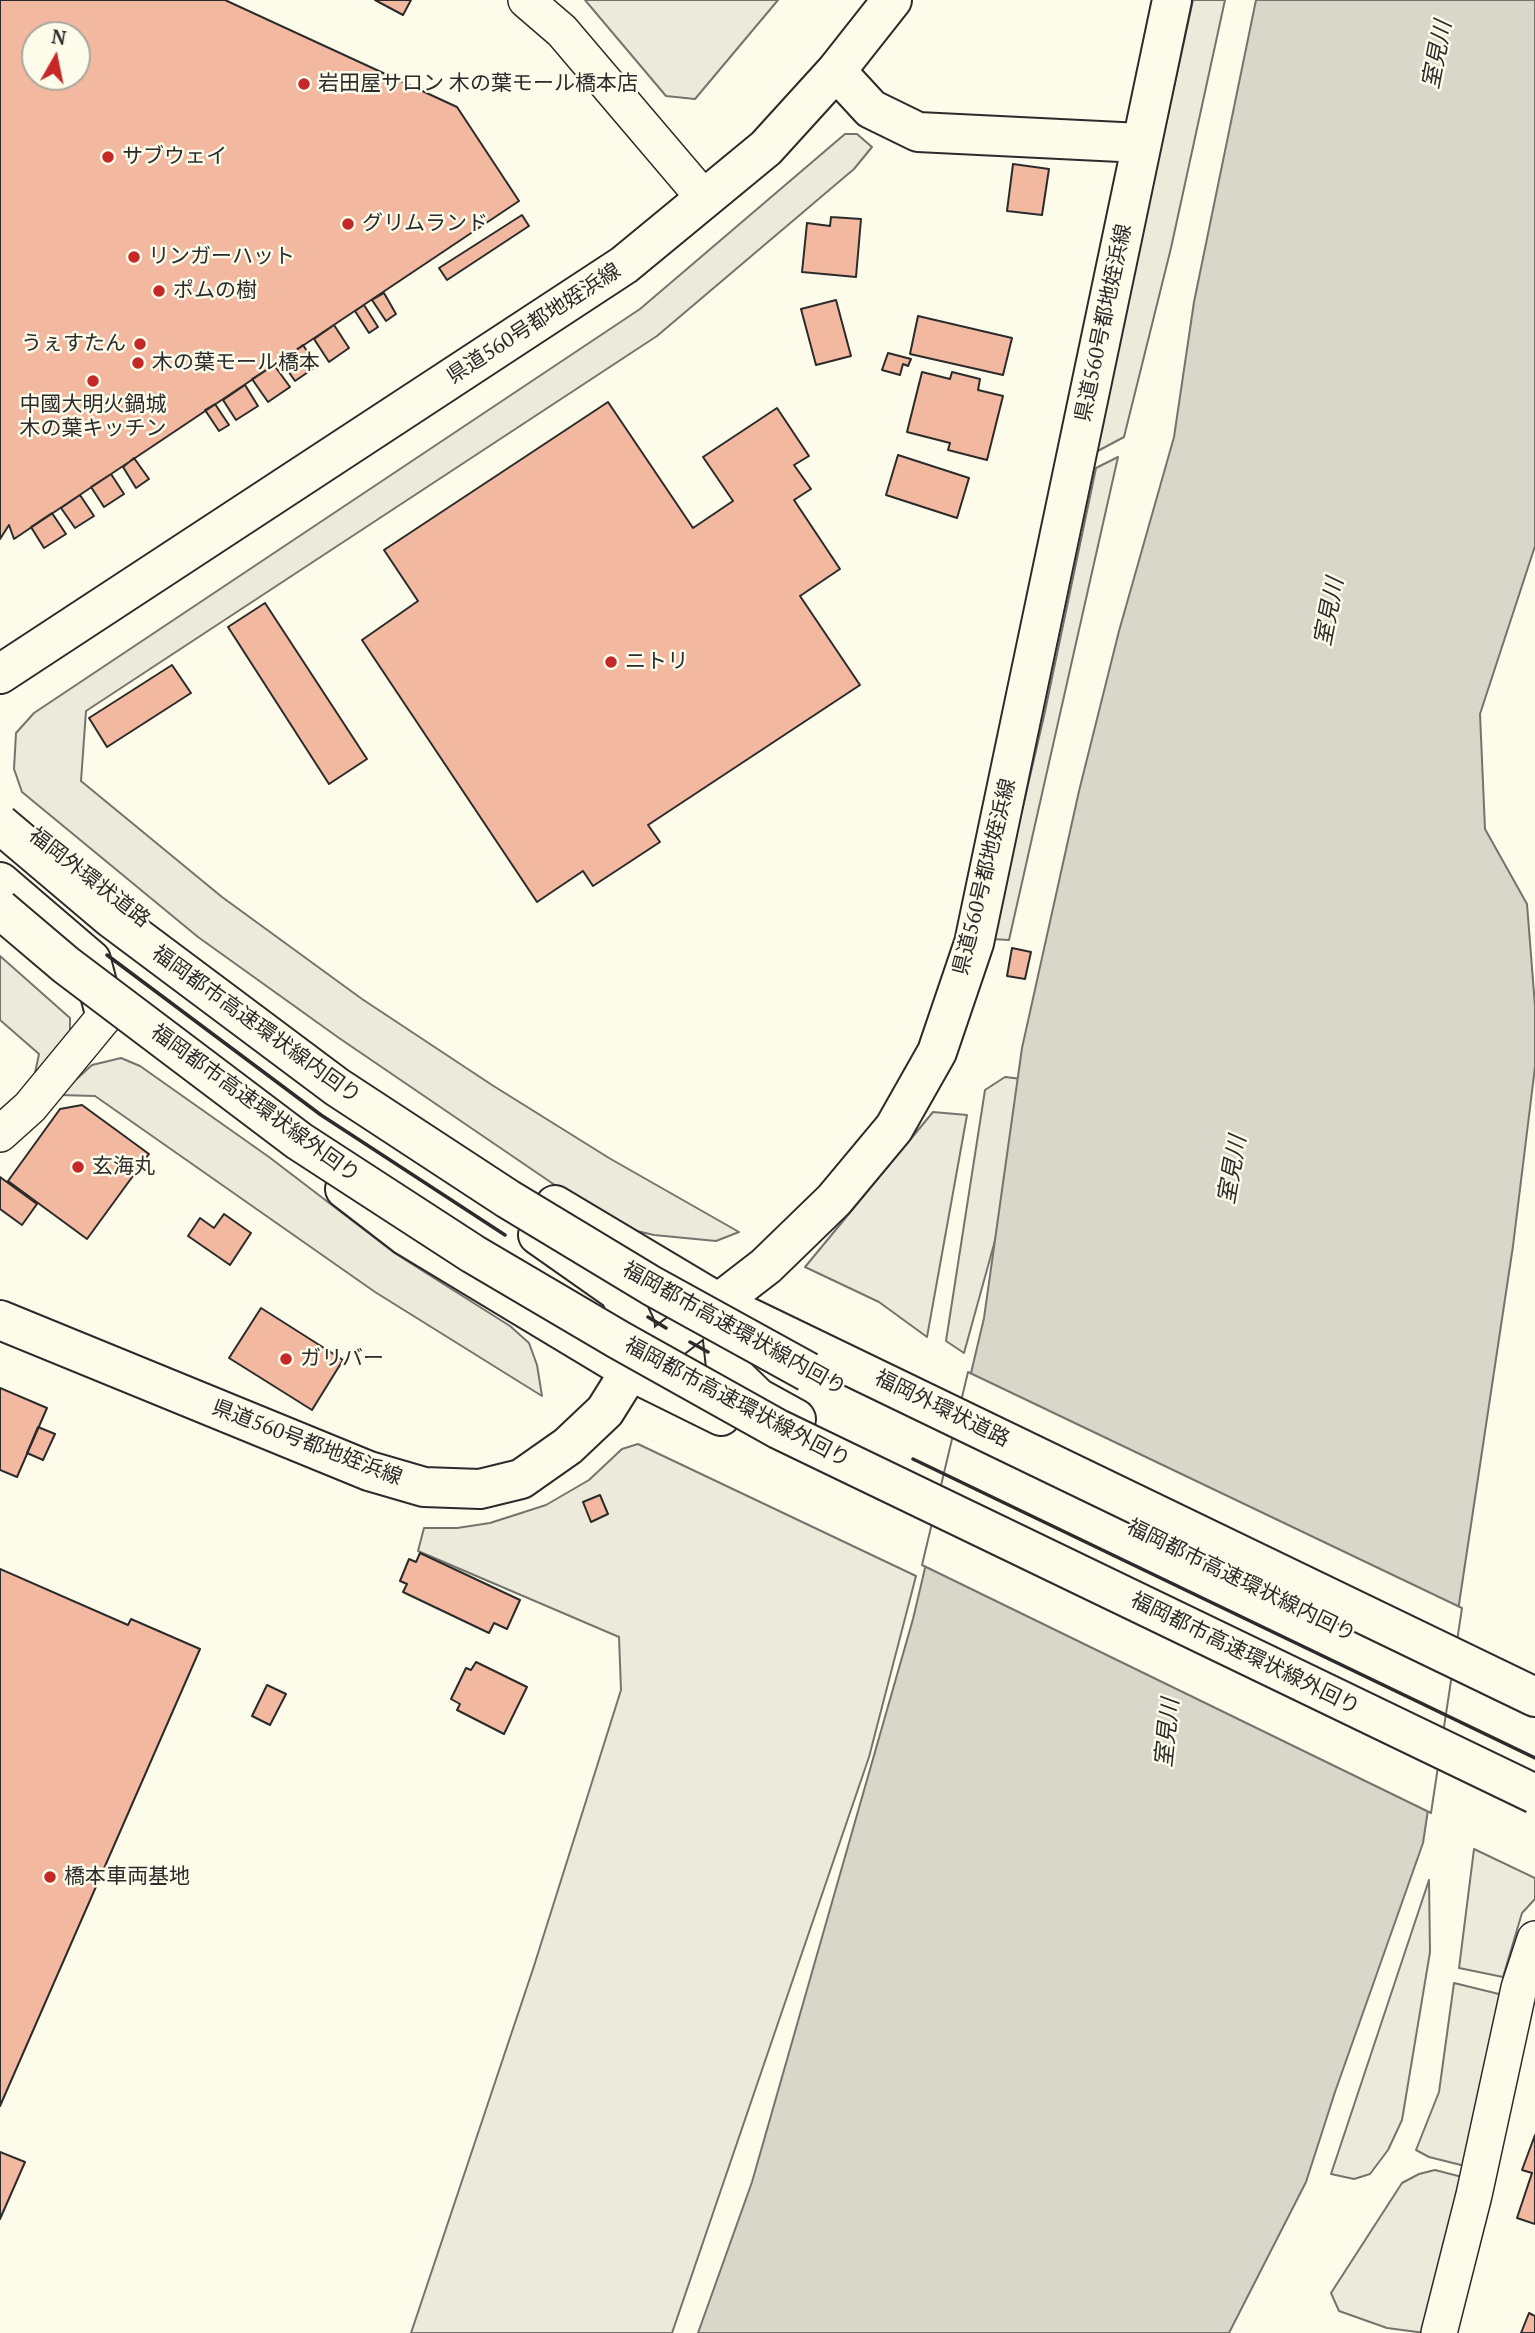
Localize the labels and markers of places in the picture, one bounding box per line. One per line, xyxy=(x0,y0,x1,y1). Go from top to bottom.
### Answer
place label: 岩田屋サロン 木の葉モール橋本店 xyxy=(318,71,638,97)
marker: 岩田屋サロン 木の葉モール橋本店 xyxy=(296,76,312,92)
place label: サブウェイ xyxy=(122,144,227,170)
marker: サブウェイ xyxy=(100,149,116,165)
place label: グリムランド xyxy=(362,211,488,237)
marker: グリムランド xyxy=(340,216,356,232)
place label: リンガーハット xyxy=(148,244,295,270)
marker: リンガーハット xyxy=(126,249,142,265)
place label: ポムの樹 xyxy=(173,278,257,304)
marker: ポムの樹 xyxy=(151,283,167,299)
place label: うぇすたん xyxy=(21,331,126,357)
marker: うぇすたん xyxy=(132,336,148,352)
place label: 木の葉モール橋本 xyxy=(152,350,320,376)
marker: 木の葉モール橋本 xyxy=(130,355,146,371)
marker: 中國大明火鍋城 木の葉キッチン xyxy=(85,373,101,389)
place label: 中國大明火鍋城 木の葉キッチン xyxy=(20,392,166,442)
place label: ニトリ xyxy=(625,649,688,675)
marker: ニトリ xyxy=(603,654,619,670)
place label: 玄海丸 xyxy=(92,1154,155,1180)
marker: 玄海丸 xyxy=(70,1159,86,1175)
place label: ガリバー xyxy=(300,1346,384,1372)
marker: ガリバー xyxy=(278,1351,294,1367)
place label: 橋本車両基地 xyxy=(64,1864,190,1890)
marker: 橋本車両基地 xyxy=(42,1869,58,1885)

